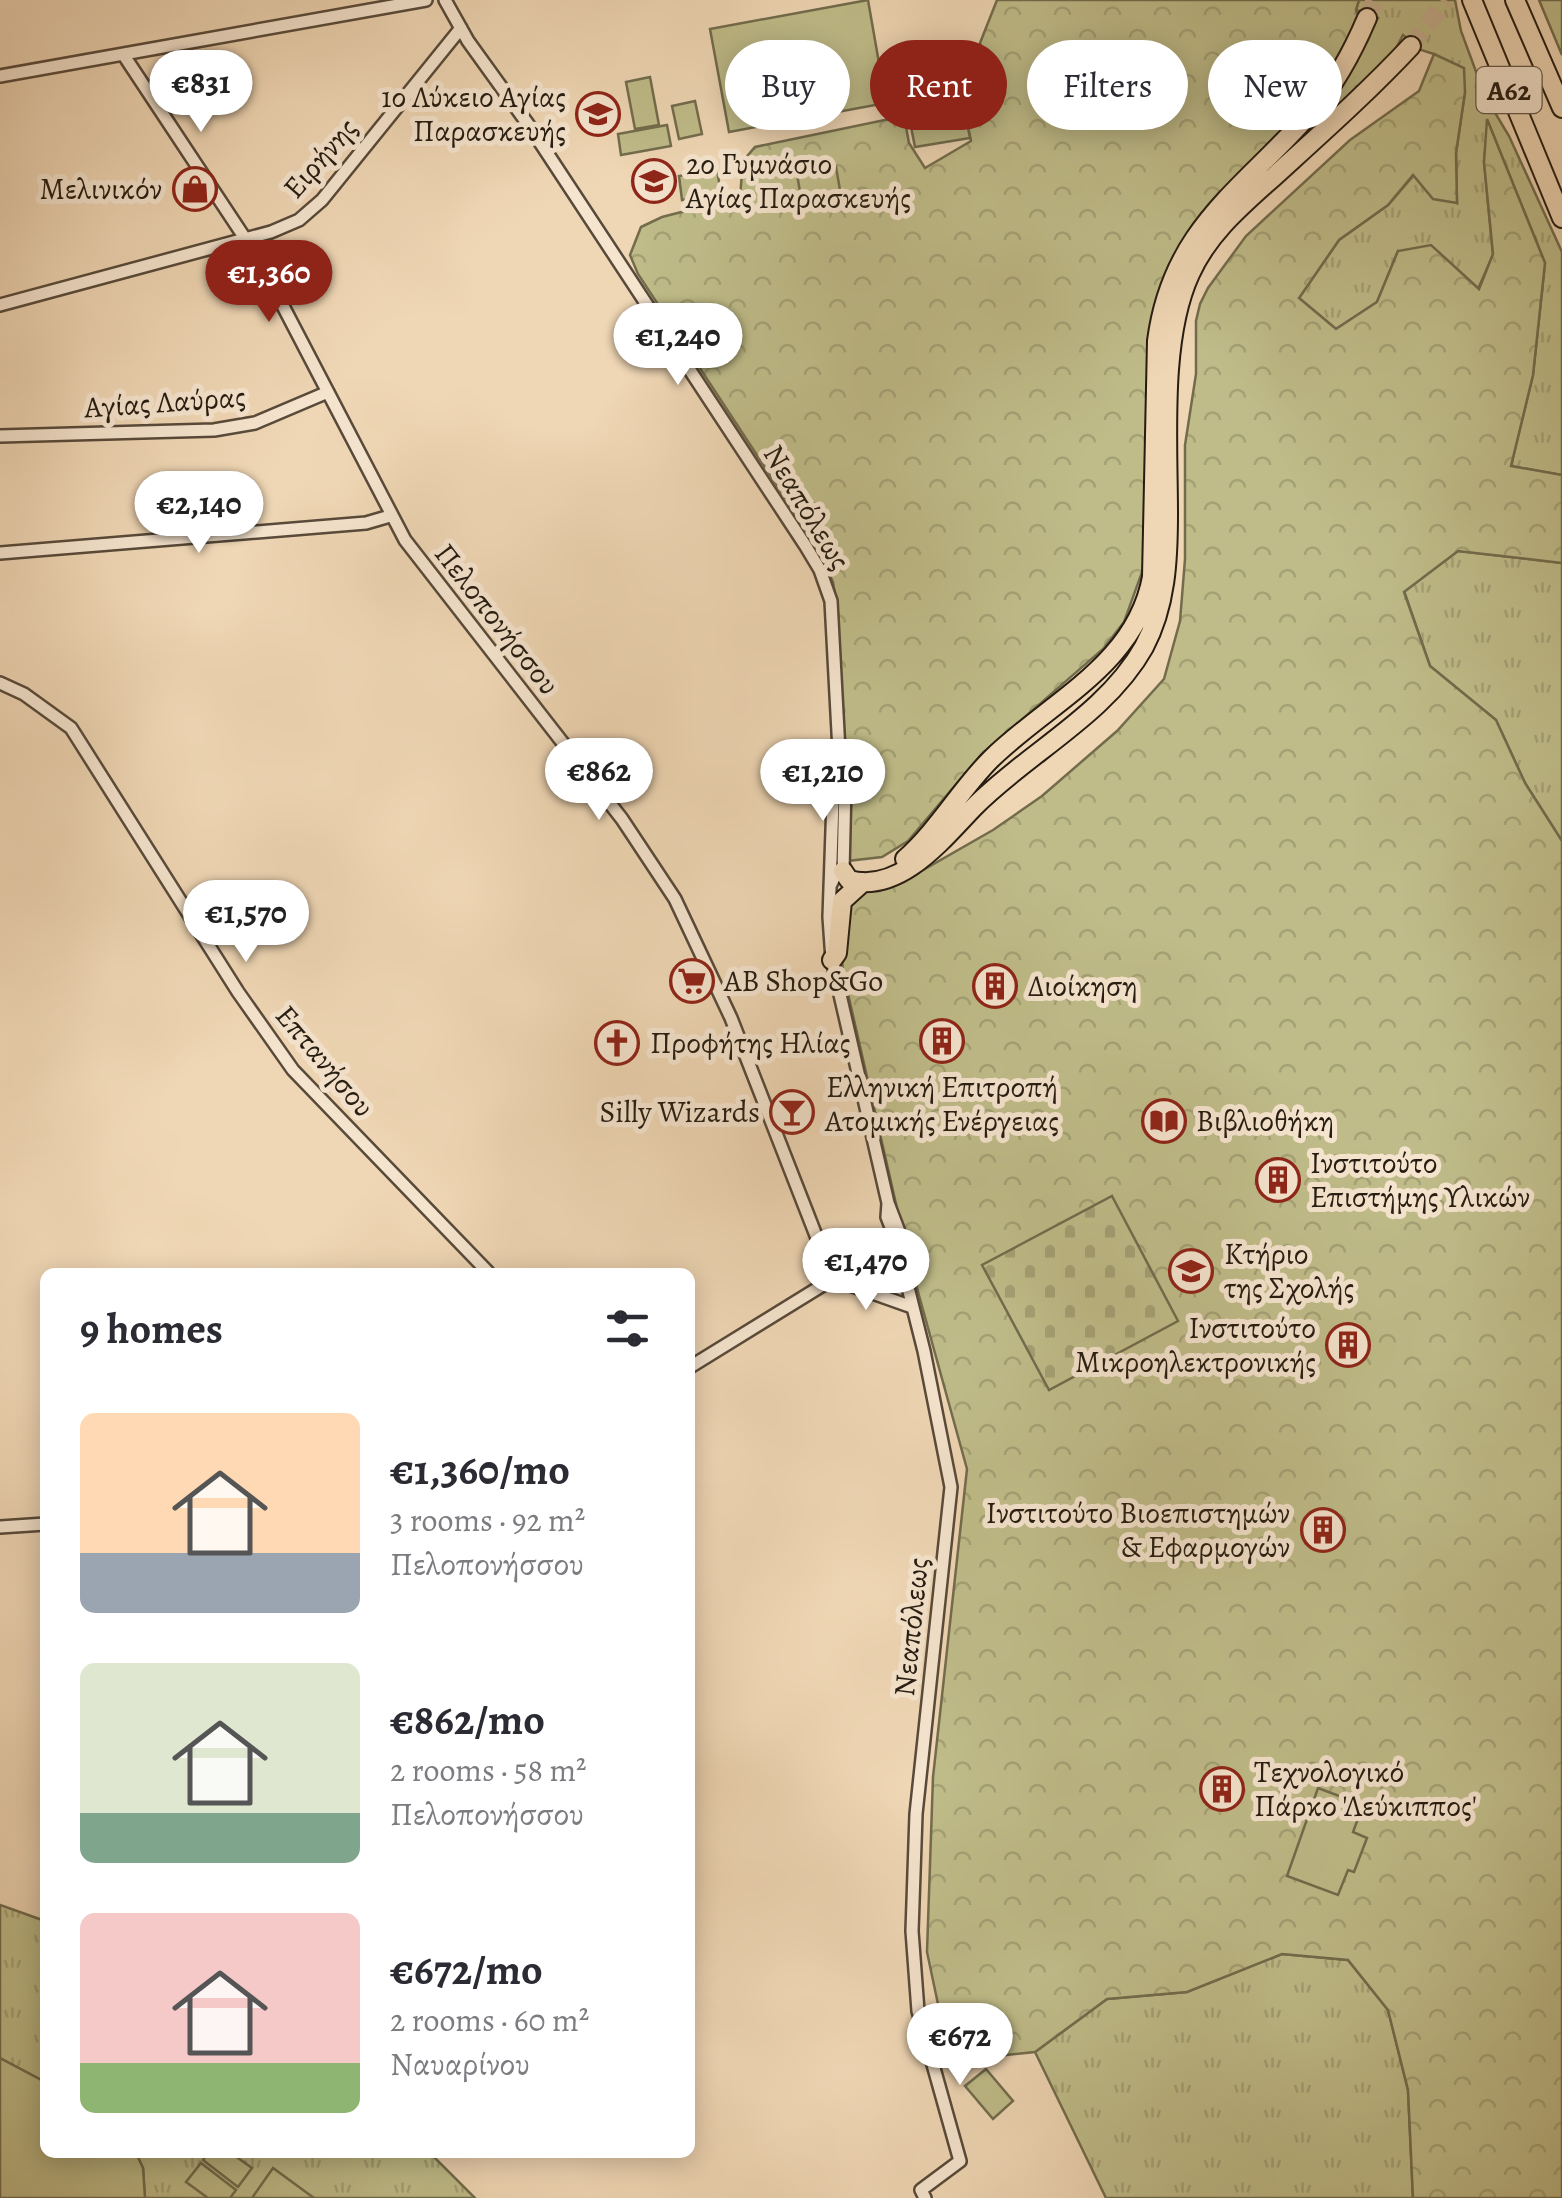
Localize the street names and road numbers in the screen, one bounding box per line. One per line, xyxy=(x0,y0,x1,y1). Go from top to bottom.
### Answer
road number: Α62 xyxy=(1476,67,1542,113)
street label: Ειρήνης xyxy=(274,109,366,207)
street label: Αγίας Λαύρας xyxy=(82,376,247,428)
street label: Νεαπόλεως xyxy=(754,437,860,577)
street label: Πελοπονήσσου xyxy=(425,535,569,703)
street label: Επτανήσου xyxy=(266,997,384,1125)
street label: Νεαπόλεως xyxy=(884,1556,938,1698)

